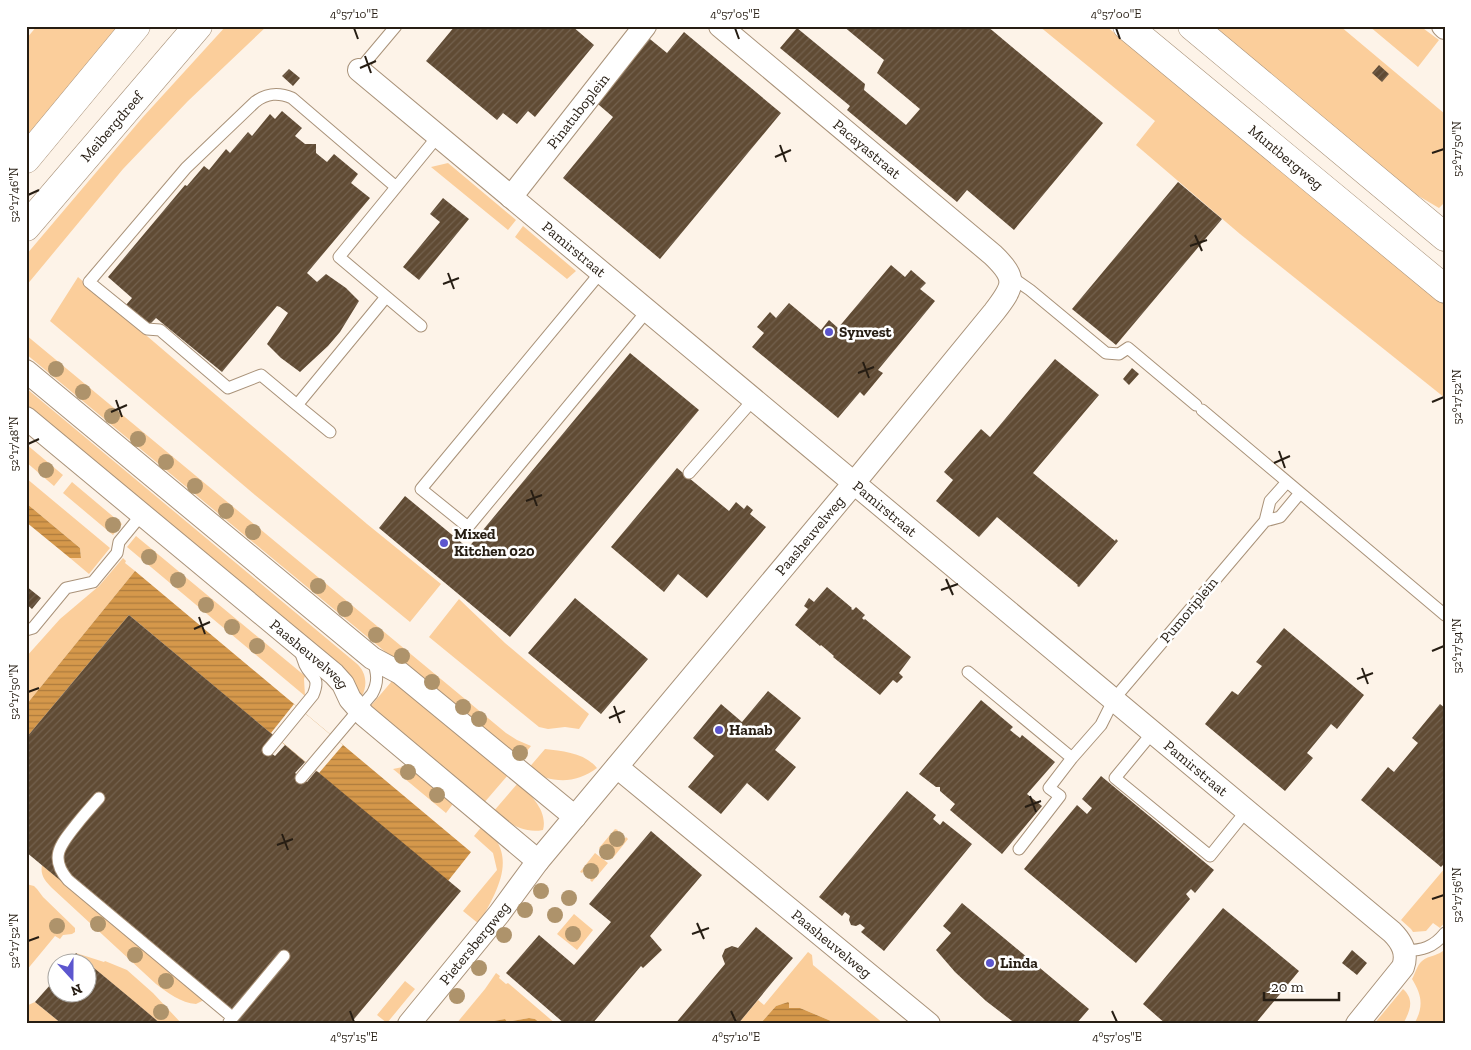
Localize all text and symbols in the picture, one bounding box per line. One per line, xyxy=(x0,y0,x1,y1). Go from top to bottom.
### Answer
text: 4°57'10"E xyxy=(330,7,378,21)
text: 4°57'05"E xyxy=(710,7,760,21)
text: 4°57'00"E xyxy=(1091,7,1141,21)
street label: Pinatuboplein xyxy=(543,70,613,152)
street label: Meibergdreef xyxy=(77,87,148,166)
street label: Pacayastraat xyxy=(829,115,905,183)
street label: Muntbergweg xyxy=(1245,121,1327,193)
text: 52°17'50"N xyxy=(1450,121,1464,177)
text: 52°17'46"N xyxy=(7,167,21,223)
street label: Pamirstraat xyxy=(538,218,610,281)
place label: Synvest xyxy=(839,323,893,341)
marker: Synvest xyxy=(823,326,835,338)
text: 52°17'52"N xyxy=(1450,369,1464,425)
text: 52°17'48"N xyxy=(7,416,21,472)
street label: Pamirstraat xyxy=(849,477,921,541)
street label: Paasheuvelweg xyxy=(772,492,848,579)
place label: Mixed Kitchen 020 xyxy=(454,525,535,560)
marker: Mixed Kitchen 020 xyxy=(438,537,450,549)
street label: Pumoriplein xyxy=(1156,573,1222,647)
street label: Paasheuvelweg xyxy=(266,616,353,692)
text: 52°17'54"N xyxy=(1450,618,1464,674)
text: 52°17'50"N xyxy=(7,664,21,720)
place label: Hanab xyxy=(729,721,773,739)
marker: Hanab xyxy=(713,724,725,736)
street label: Pamirstraat xyxy=(1160,737,1232,800)
text: 52°17'56"N xyxy=(1450,867,1464,923)
street label: Pietersbergweg xyxy=(436,898,514,989)
street label: Paasheuvelweg xyxy=(788,906,875,982)
text: 52°17'52"N xyxy=(7,913,21,969)
north arrow xyxy=(48,952,98,1002)
place label: Linda xyxy=(1000,954,1038,972)
marker: Linda xyxy=(984,957,996,969)
scale bar xyxy=(1264,970,1338,1002)
text: 20 m xyxy=(1271,978,1304,996)
text: N xyxy=(68,980,84,1000)
text: 4°57'15"E xyxy=(330,1030,378,1044)
text: 4°57'10"E xyxy=(712,1030,760,1044)
text: 4°57'05"E xyxy=(1092,1030,1142,1044)

